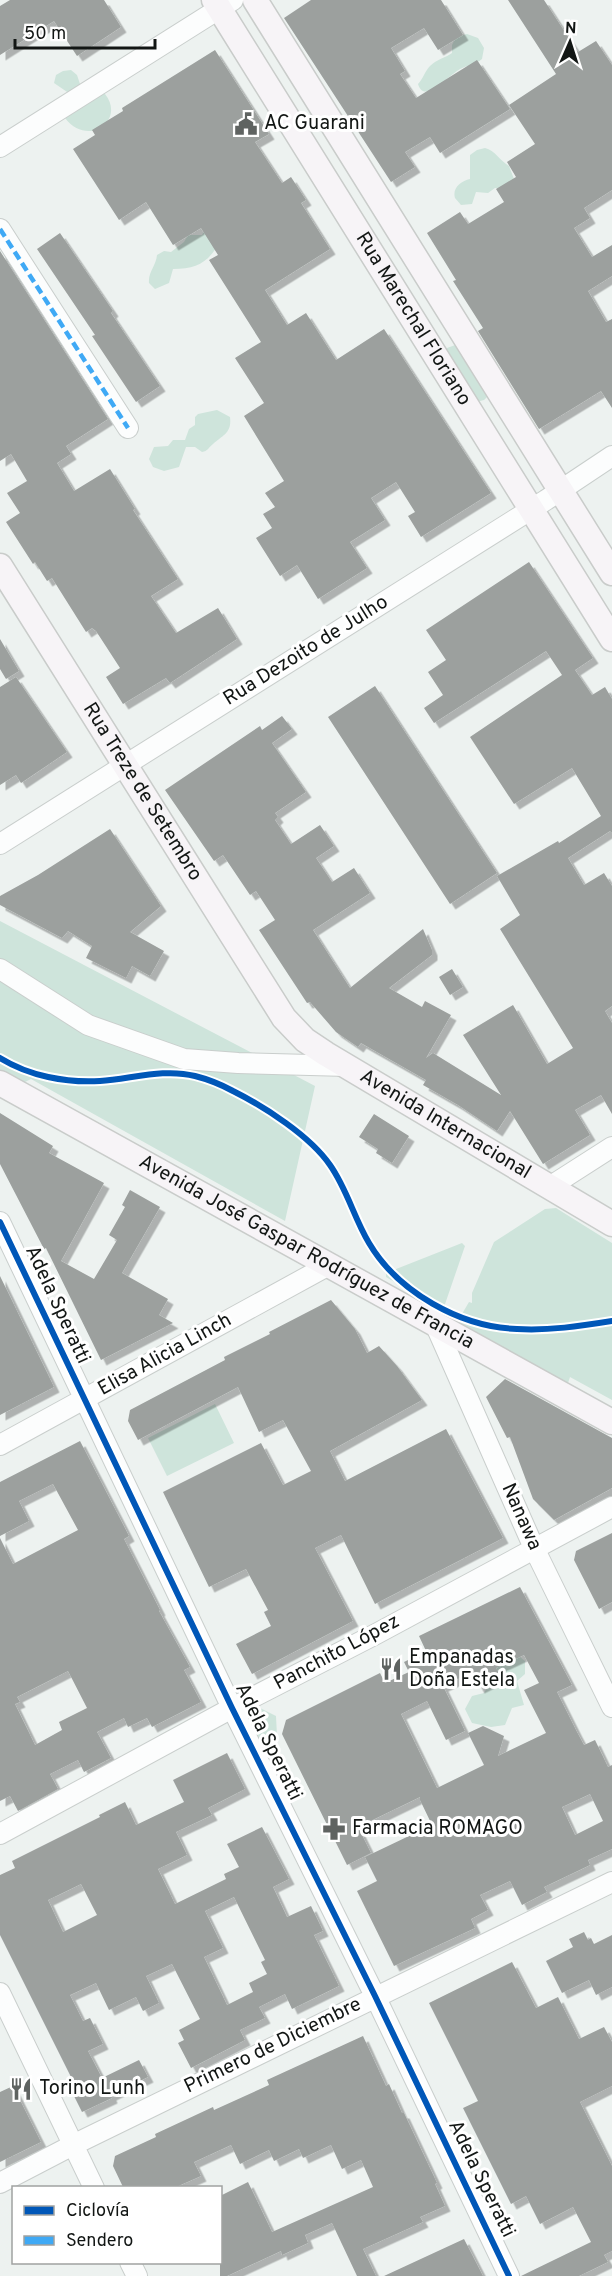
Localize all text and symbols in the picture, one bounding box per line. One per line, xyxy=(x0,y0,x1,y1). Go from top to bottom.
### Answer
scale bar xyxy=(15,12,154,50)
north arrow xyxy=(540,12,600,72)
text: N xyxy=(564,19,577,39)
text: 50 m xyxy=(24,23,66,46)
public building icon: AC Guarani xyxy=(233,111,259,137)
place label: AC Guarani xyxy=(264,111,365,137)
street label: Rua Marechal Floriano xyxy=(349,227,477,411)
street label: Rua Dezoito de Julho xyxy=(219,590,393,712)
street label: Rua Treze de Setembro xyxy=(76,698,208,886)
street label: Avenida Internacional xyxy=(355,1064,535,1186)
street label: Avenida José Gaspar Rodríguez de Francia xyxy=(134,1149,479,1356)
street label: Adela Speratti xyxy=(18,1242,96,1368)
street label: Elisa Alicia Linch xyxy=(93,1307,237,1403)
street label: Nanawa xyxy=(495,1479,547,1555)
street label: Panchito López xyxy=(270,1609,404,1697)
place label: Empanadas Doña Estela xyxy=(409,1645,515,1694)
restaurant icon: Empanadas Doña Estela xyxy=(378,1656,404,1682)
street label: Adela Speratti xyxy=(228,1679,308,1805)
pharmacy icon: Farmacia ROMAGO xyxy=(321,1816,347,1842)
place label: Farmacia ROMAGO xyxy=(352,1816,523,1842)
street label: Primero de Diciembre xyxy=(180,1992,366,2100)
restaurant icon: Torino Lunh xyxy=(8,2076,34,2102)
place label: Torino Lunh xyxy=(39,2076,145,2102)
street label: Adela Speratti xyxy=(441,2116,521,2242)
legend xyxy=(12,2186,222,2264)
text: Ciclovía xyxy=(66,2200,129,2223)
text: Sendero xyxy=(66,2230,133,2253)

